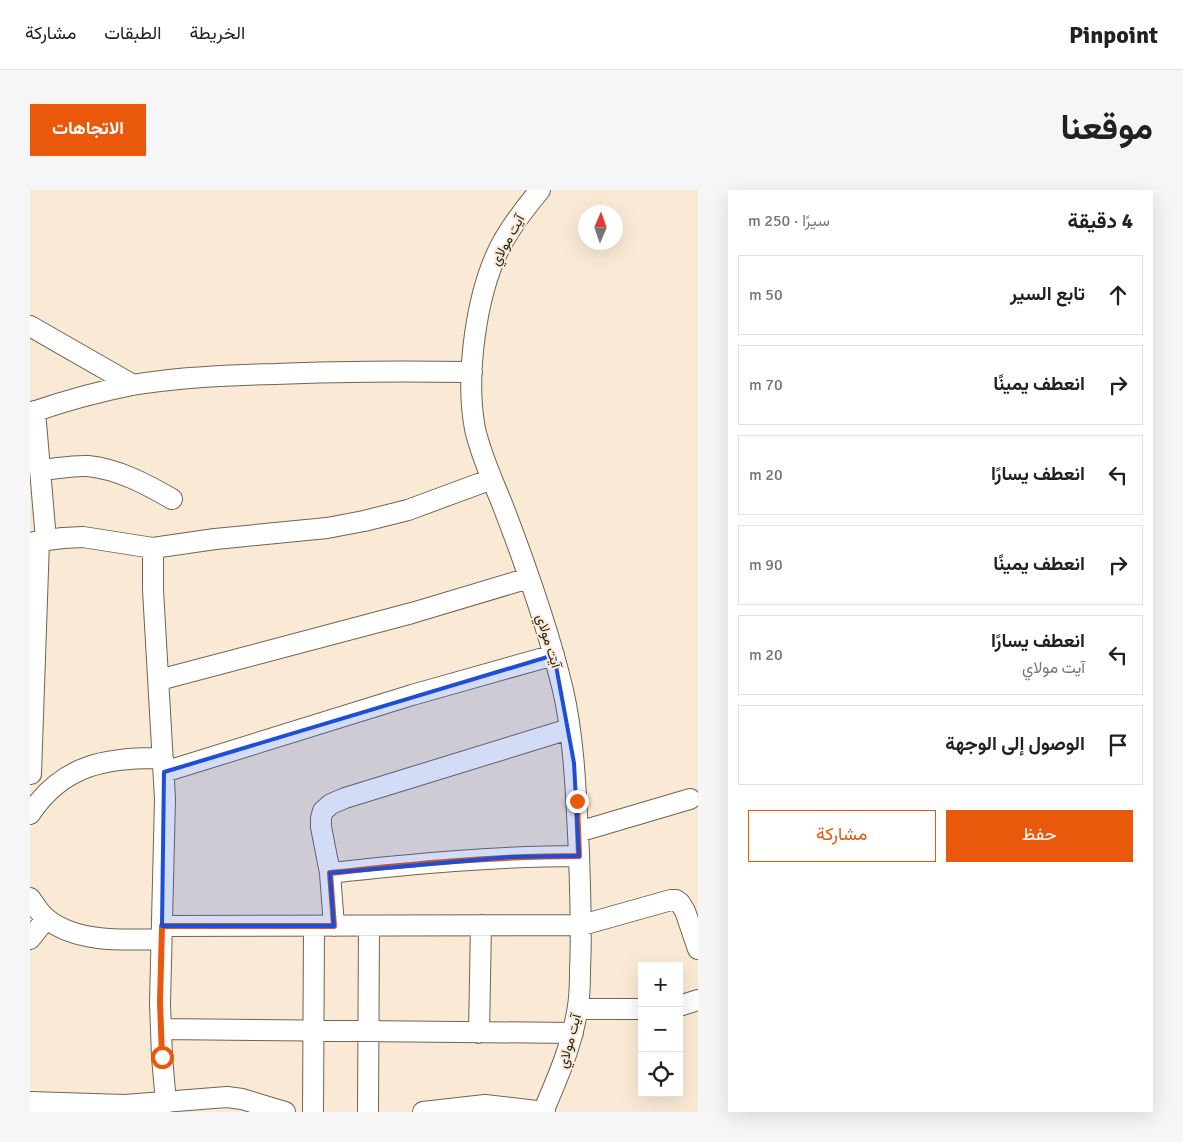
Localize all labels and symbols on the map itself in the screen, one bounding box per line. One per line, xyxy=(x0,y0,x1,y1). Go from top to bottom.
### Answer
north arrow xyxy=(578,205,623,250)
street label: آيت مولاي xyxy=(487,210,532,270)
street label: آيت مولاي xyxy=(529,612,565,673)
route end xyxy=(566,790,589,813)
street label: آيت مولاي xyxy=(554,1011,588,1071)
route start xyxy=(151,1046,174,1069)

